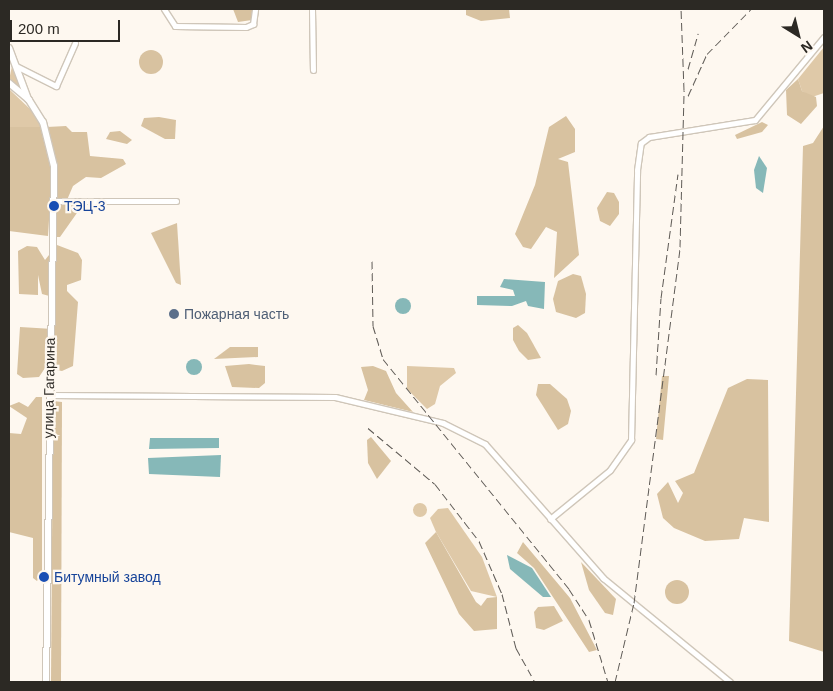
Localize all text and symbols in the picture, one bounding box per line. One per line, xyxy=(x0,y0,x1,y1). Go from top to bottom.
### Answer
scale bar xyxy=(12,10,122,42)
north arrow xyxy=(773,10,823,60)
text: 200 m xyxy=(18,20,60,37)
text: N xyxy=(798,38,816,57)
place label: ТЭЦ-3 xyxy=(64,198,105,214)
marker: ТЭЦ-3 xyxy=(48,200,60,212)
place label: Пожарная часть xyxy=(184,306,289,322)
marker: Пожарная часть xyxy=(168,308,180,320)
street label: улица Гагарина xyxy=(40,338,58,438)
place label: Битумный завод xyxy=(54,569,161,585)
marker: Битумный завод xyxy=(38,571,50,583)

